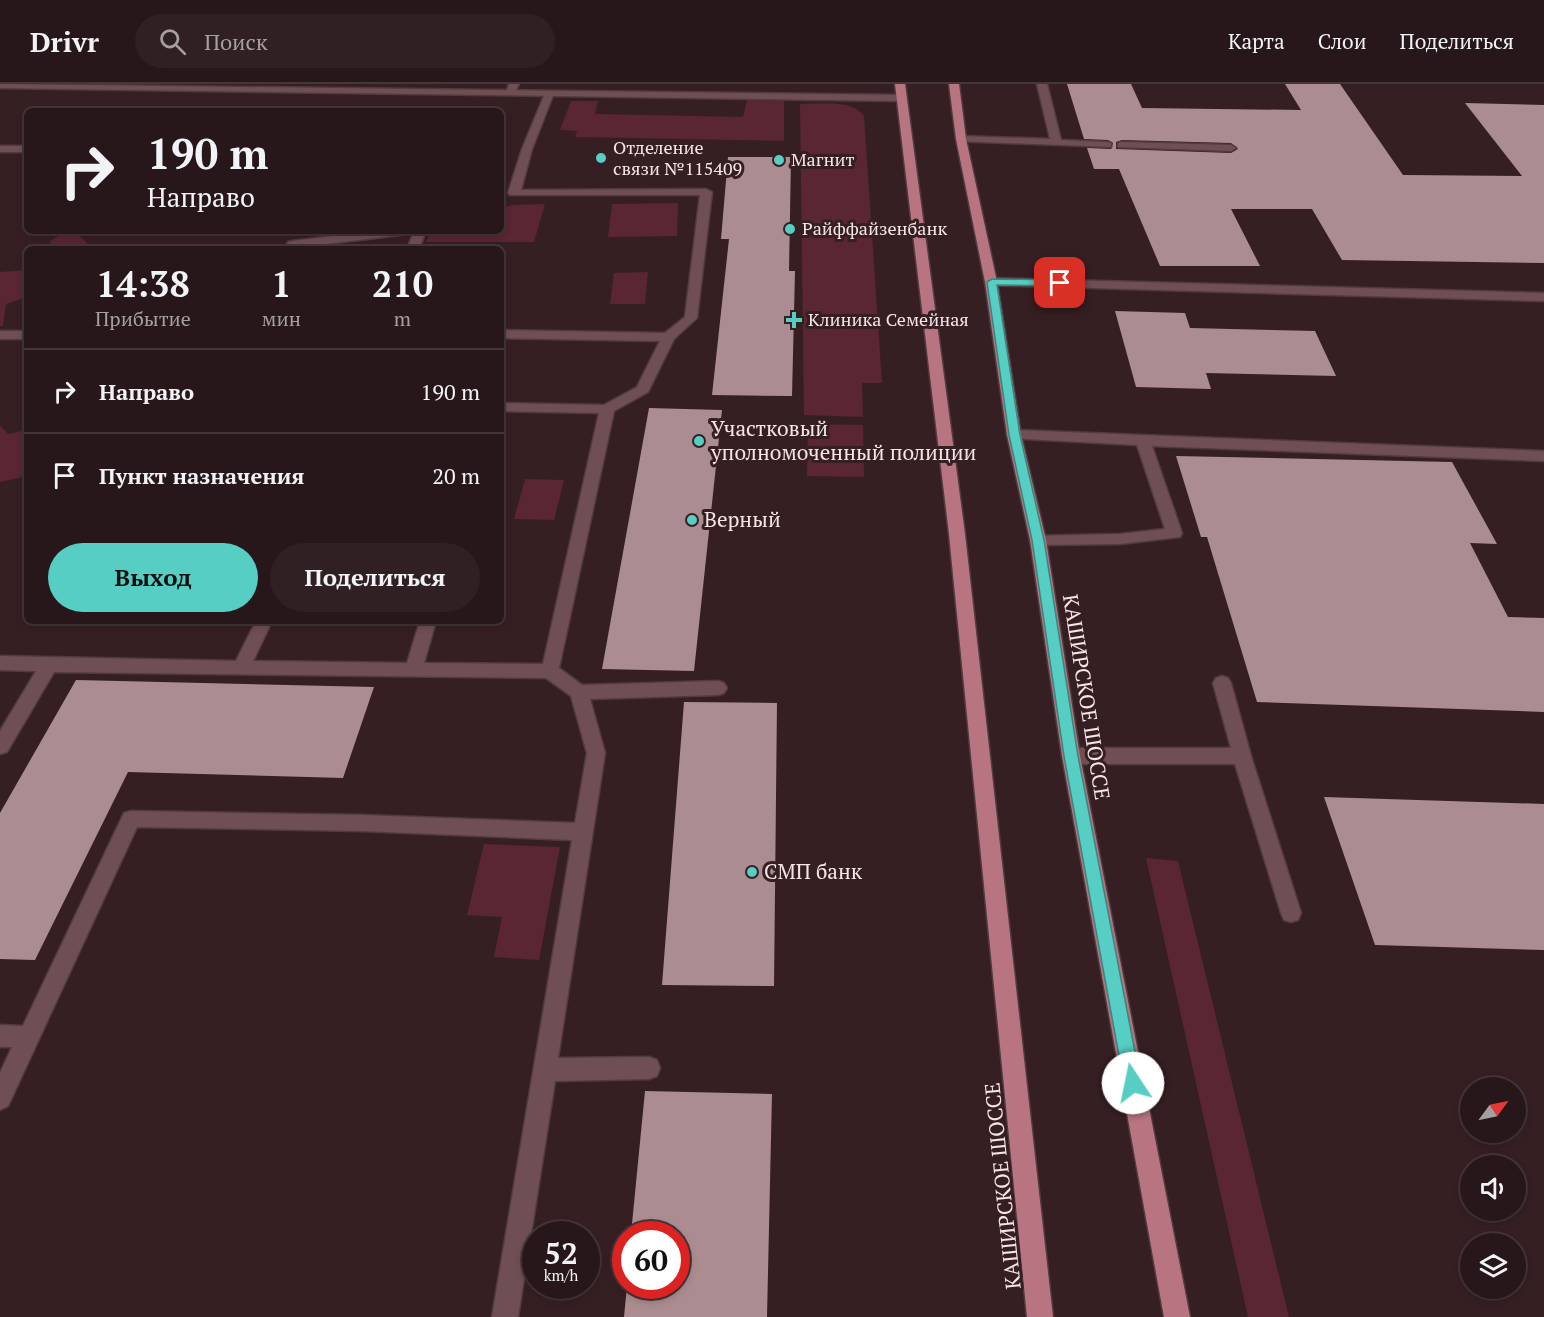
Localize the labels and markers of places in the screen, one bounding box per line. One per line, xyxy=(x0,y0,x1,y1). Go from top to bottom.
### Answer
place label: Отделение связи №115409 xyxy=(613,135,742,180)
place label: Магнит xyxy=(791,147,854,171)
marker: Отделение связи №115409 xyxy=(594,151,608,165)
marker: Магнит xyxy=(772,153,786,167)
place label: Райффайзенбанк xyxy=(802,216,947,240)
marker: Райффайзенбанк xyxy=(783,222,797,236)
pin xyxy=(1034,257,1085,308)
place label: Клиника Семейная xyxy=(808,307,969,331)
marker: Клиника Семейная xyxy=(785,311,803,329)
place label: Участковый уполномоченный полиции xyxy=(710,414,977,466)
marker: Участковый уполномоченный полиции xyxy=(692,434,706,448)
place label: Верный xyxy=(704,505,781,533)
marker: Верный xyxy=(685,513,699,527)
place label: СМП банк xyxy=(764,857,863,885)
marker: СМП банк xyxy=(745,865,759,879)

